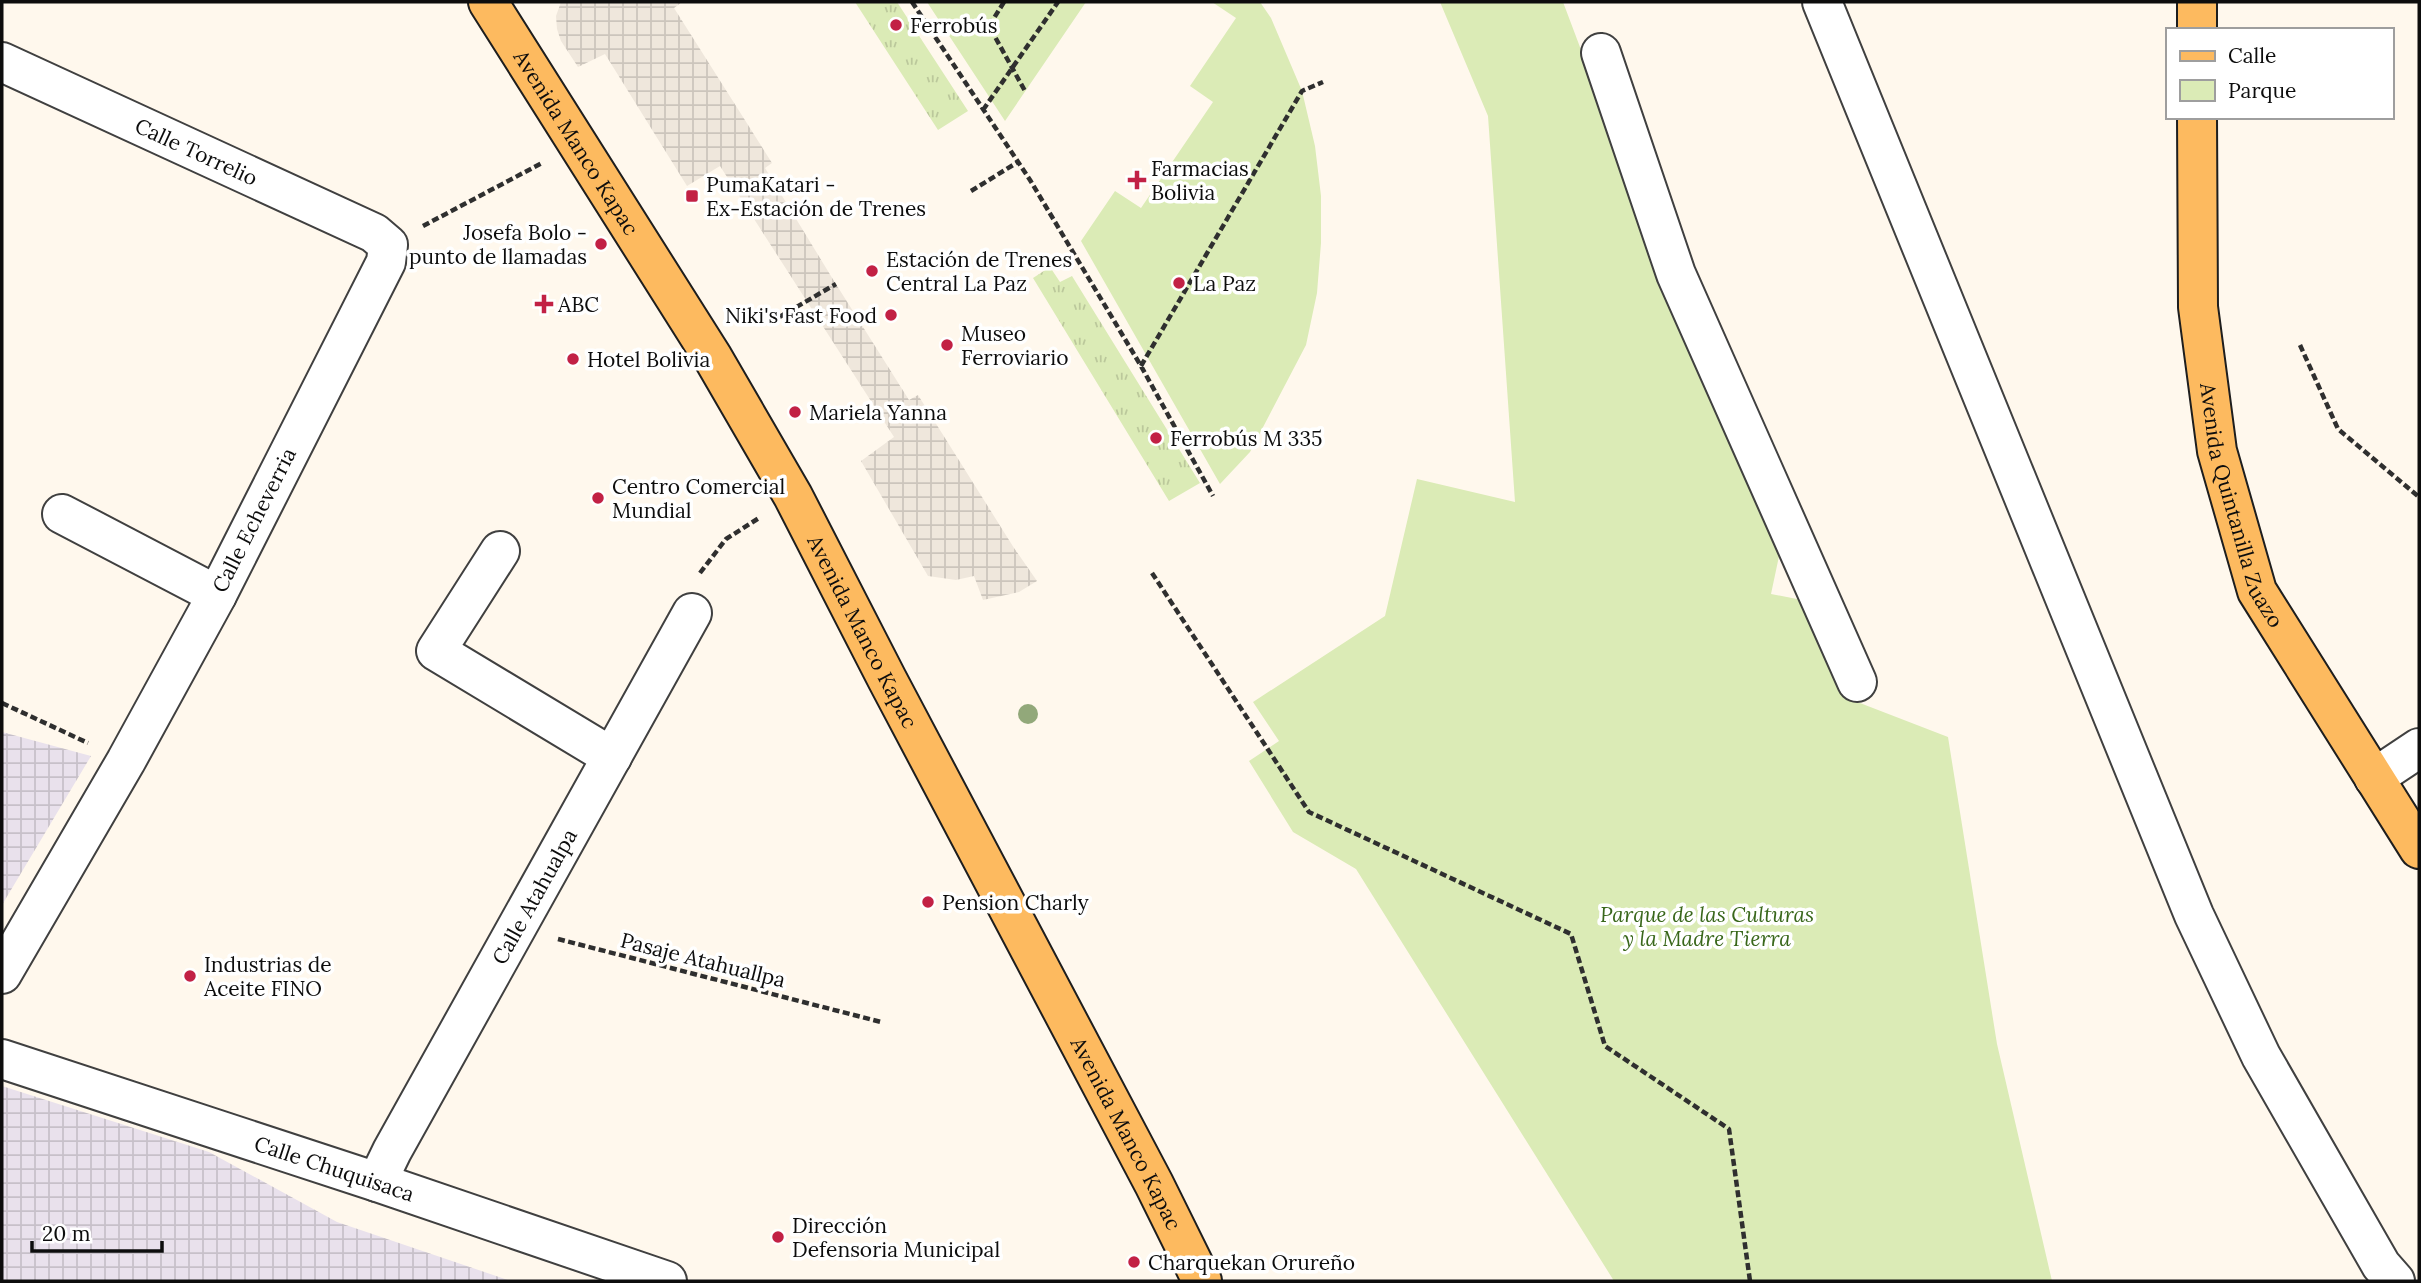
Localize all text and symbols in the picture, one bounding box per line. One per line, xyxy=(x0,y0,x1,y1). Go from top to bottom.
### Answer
place label: Ferrobús xyxy=(910,12,997,39)
marker: Ferrobús xyxy=(888,17,904,33)
legend xyxy=(2166,28,2393,119)
text: Calle xyxy=(2228,42,2276,69)
street label: Avenida Manco Kapac xyxy=(508,44,645,240)
text: Parque xyxy=(2228,77,2296,104)
street label: Calle Torrelio xyxy=(131,112,262,191)
place label: Farmacias Bolivia xyxy=(1151,155,1249,206)
place label: PumaKatari - Ex-Estación de Trenes xyxy=(706,171,926,222)
marker: Farmacias Bolivia xyxy=(1129,172,1145,188)
marker: PumaKatari - Ex-Estación de Trenes xyxy=(684,188,700,204)
place label: Josefa Bolo - punto de llamadas xyxy=(409,219,587,270)
marker: Josefa Bolo - punto de llamadas xyxy=(593,236,609,252)
place label: Estación de Trenes Central La Paz xyxy=(886,246,1072,297)
marker: Estación de Trenes Central La Paz xyxy=(864,263,880,279)
place label: La Paz xyxy=(1193,270,1256,297)
marker: La Paz xyxy=(1171,275,1187,291)
place label: ABC xyxy=(557,291,599,318)
marker: ABC xyxy=(536,296,552,312)
place label: Niki's Fast Food xyxy=(725,302,877,329)
marker: Niki's Fast Food xyxy=(883,307,899,323)
place label: Museo Ferroviario xyxy=(961,320,1068,371)
marker: Museo Ferroviario xyxy=(939,337,955,353)
place label: Hotel Bolivia xyxy=(587,346,710,373)
marker: Hotel Bolivia xyxy=(565,351,581,367)
street label: Avenida Quintanilla Zuazo xyxy=(2195,380,2290,632)
place label: Mariela Yanna xyxy=(809,399,947,426)
marker: Mariela Yanna xyxy=(787,404,803,420)
place label: Ferrobús M 335 xyxy=(1170,425,1323,452)
marker: Ferrobús M 335 xyxy=(1148,430,1164,446)
street label: Calle Echeverria xyxy=(206,443,302,597)
place label: Centro Comercial Mundial xyxy=(612,473,785,524)
marker: Centro Comercial Mundial xyxy=(590,490,606,506)
street label: Avenida Manco Kapac xyxy=(801,529,924,733)
street label: Calle Atahualpa xyxy=(485,824,583,969)
place label: Pension Charly xyxy=(942,889,1089,916)
marker: Pension Charly xyxy=(920,894,936,910)
park label: Parque de las Culturas y la Madre Tierra xyxy=(1600,901,1814,952)
street label: Pasaje Atahuallpa xyxy=(618,926,788,994)
place label: Industrias de Aceite FINO xyxy=(203,951,332,1002)
marker: Industrias de Aceite FINO xyxy=(182,968,198,984)
street label: Avenida Manco Kapac xyxy=(1065,1031,1188,1234)
street label: Calle Chuquisaca xyxy=(251,1129,418,1207)
scale bar xyxy=(32,1210,161,1254)
place label: Dirección Defensoria Municipal xyxy=(792,1212,1000,1263)
text: 20 m xyxy=(42,1220,91,1247)
marker: Dirección Defensoria Municipal xyxy=(770,1229,786,1245)
place label: Charquekan Orureño xyxy=(1148,1249,1355,1276)
marker: Charquekan Orureño xyxy=(1126,1254,1142,1270)

